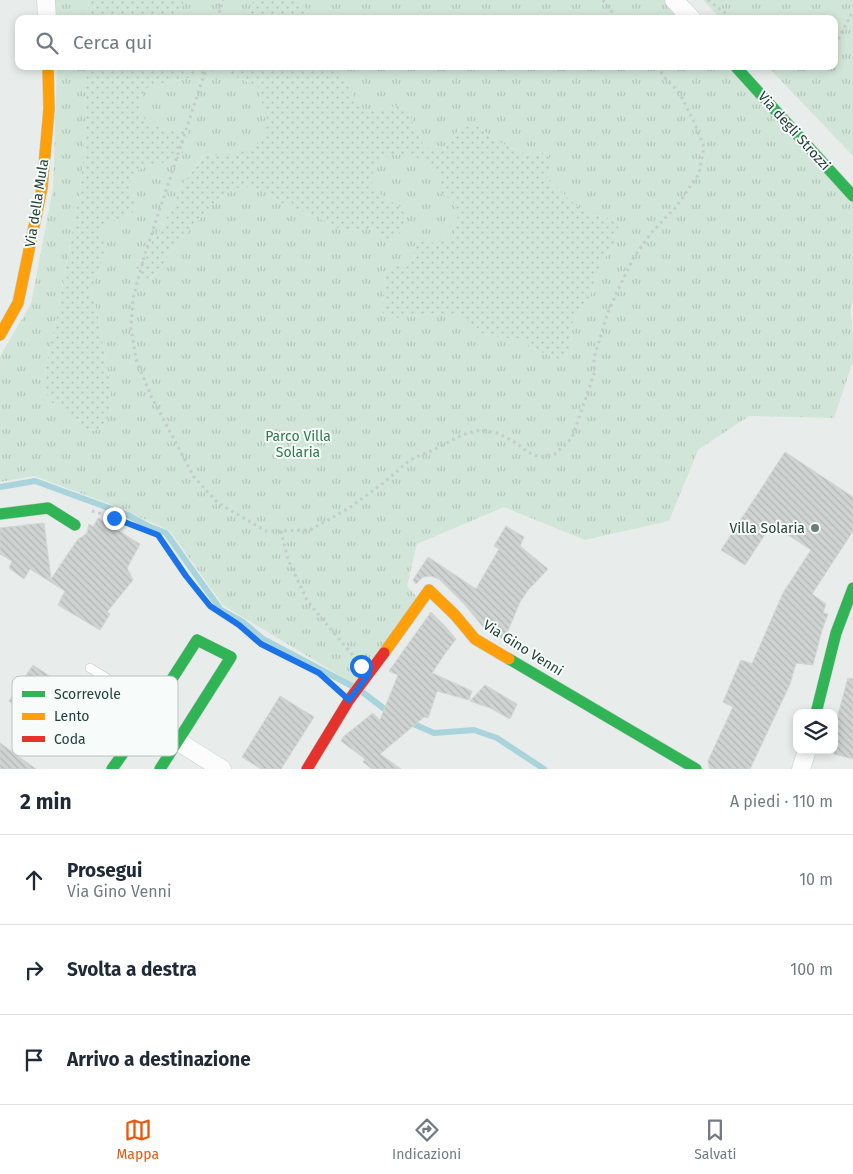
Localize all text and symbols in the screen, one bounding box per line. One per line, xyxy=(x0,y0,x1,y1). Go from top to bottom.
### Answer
search box xyxy=(15,15,838,70)
icon: search xyxy=(33,29,61,57)
text: Cerca qui xyxy=(73,31,152,54)
street label: Via degli Strozzi xyxy=(754,88,834,174)
street label: Via della Mula xyxy=(22,158,52,248)
park label: Parco Villa Solaria xyxy=(265,428,331,461)
route end xyxy=(103,507,126,530)
place label: Villa Solaria xyxy=(729,520,805,537)
marker: Villa Solaria xyxy=(809,522,821,534)
street label: Via Gino Venni xyxy=(480,617,566,679)
route start xyxy=(350,655,373,678)
legend xyxy=(12,676,178,756)
text: Scorrevole xyxy=(54,686,121,703)
text: Lento xyxy=(54,708,89,725)
map controls xyxy=(793,709,838,754)
button: layers xyxy=(793,709,838,754)
text: Coda xyxy=(54,731,86,748)
text: 2 min xyxy=(20,789,72,815)
text: A piedi · 110 m xyxy=(730,792,833,811)
text: Prosegui xyxy=(67,859,142,882)
icon: ahead xyxy=(20,866,48,894)
text: 10 m xyxy=(799,870,833,889)
text: Via Gino Venni xyxy=(67,882,171,901)
icon: right xyxy=(20,956,48,984)
text: Svolta a destra xyxy=(67,958,197,981)
text: 100 m xyxy=(790,960,833,979)
icon: arrive xyxy=(20,1046,48,1074)
text: Arrivo a destinazione xyxy=(67,1048,251,1071)
tab: Mappa xyxy=(116,1116,159,1163)
tab: Indicazioni xyxy=(392,1116,461,1163)
tab: Salvati xyxy=(694,1116,737,1163)

